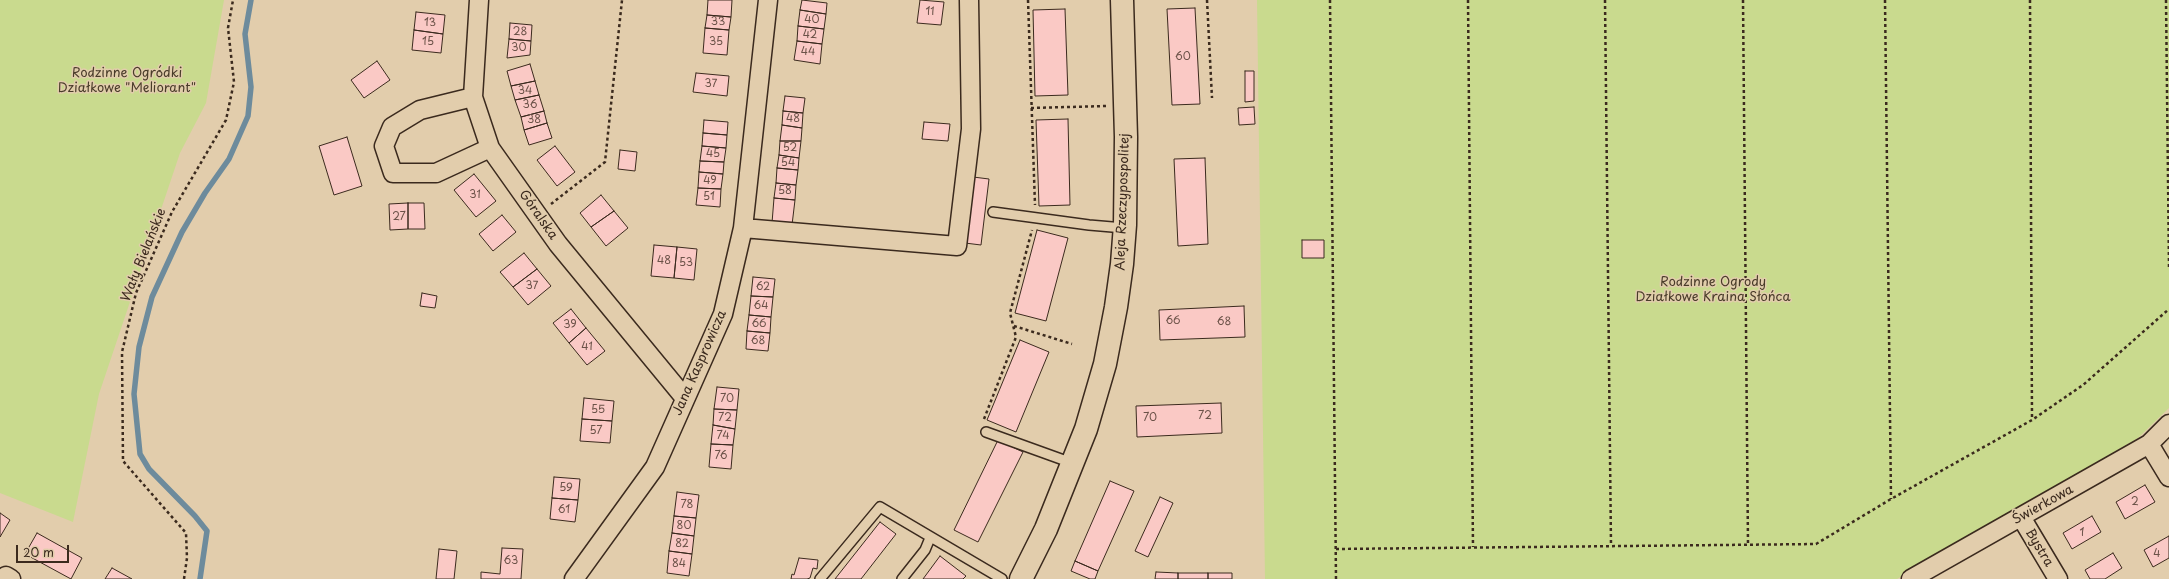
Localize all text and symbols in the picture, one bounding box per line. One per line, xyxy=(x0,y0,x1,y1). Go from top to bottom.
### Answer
house number: 11 xyxy=(925,5,935,19)
house number: 40 xyxy=(804,13,820,27)
house number: 33 xyxy=(711,15,725,29)
house number: 13 xyxy=(424,16,436,30)
house number: 28 xyxy=(513,25,527,39)
house number: 42 xyxy=(803,28,817,42)
house number: 15 xyxy=(422,35,434,49)
house number: 35 xyxy=(709,35,723,49)
house number: 30 xyxy=(511,41,527,55)
house number: 44 xyxy=(801,45,815,59)
house number: 60 xyxy=(1175,50,1191,64)
park label: Rodzinne Ogródki Działkowe "Meliorant" xyxy=(58,65,196,96)
house number: 37 xyxy=(705,77,717,91)
house number: 34 xyxy=(518,84,532,98)
house number: 36 xyxy=(523,98,537,112)
house number: 48 xyxy=(786,112,800,126)
house number: 38 xyxy=(527,113,541,127)
street label: Aleja Rzeczypospolitej xyxy=(1113,133,1133,271)
house number: 52 xyxy=(783,141,797,155)
house number: 45 xyxy=(706,147,720,161)
house number: 54 xyxy=(781,156,795,170)
house number: 49 xyxy=(703,174,717,188)
house number: 58 xyxy=(778,184,792,198)
street label: Góralska xyxy=(515,187,561,243)
house number: 31 xyxy=(469,188,481,202)
house number: 51 xyxy=(703,190,715,204)
street label: Wały Bielańskie xyxy=(118,206,170,304)
house number: 27 xyxy=(392,210,406,224)
house number: 48 xyxy=(657,254,671,268)
house number: 53 xyxy=(679,256,693,270)
park label: Rodzinne Ogrody Działkowe Kraina Słońca xyxy=(1636,274,1790,305)
house number: 37 xyxy=(526,279,538,293)
house number: 62 xyxy=(756,280,770,294)
house number: 64 xyxy=(754,299,768,313)
street label: Jana Kasprowicza xyxy=(670,308,730,418)
house number: 66 xyxy=(1165,314,1181,328)
house number: 68 xyxy=(1217,315,1231,329)
house number: 66 xyxy=(751,317,767,331)
house number: 39 xyxy=(563,318,577,332)
house number: 68 xyxy=(751,334,765,348)
house number: 41 xyxy=(581,340,593,354)
house number: 70 xyxy=(720,392,734,406)
house number: 55 xyxy=(591,403,605,417)
house number: 72 xyxy=(1198,409,1212,423)
house number: 72 xyxy=(718,411,732,425)
house number: 70 xyxy=(1143,411,1157,425)
house number: 57 xyxy=(589,424,603,438)
house number: 74 xyxy=(716,429,730,443)
house number: 76 xyxy=(714,449,728,463)
house number: 59 xyxy=(559,481,573,495)
street label: Świerkowa xyxy=(2010,482,2076,528)
house number: 2 xyxy=(2131,495,2139,509)
house number: 78 xyxy=(681,498,693,512)
house number: 61 xyxy=(558,503,570,517)
house number: 80 xyxy=(677,519,691,533)
street label: Bystra xyxy=(2022,526,2056,570)
house number: 1 xyxy=(2080,526,2084,540)
scale bar xyxy=(18,537,71,563)
house number: 82 xyxy=(675,537,689,551)
text: 20 m xyxy=(23,543,54,561)
house number: 4 xyxy=(2153,547,2161,561)
house number: 63 xyxy=(504,554,518,568)
house number: 84 xyxy=(672,557,686,571)

